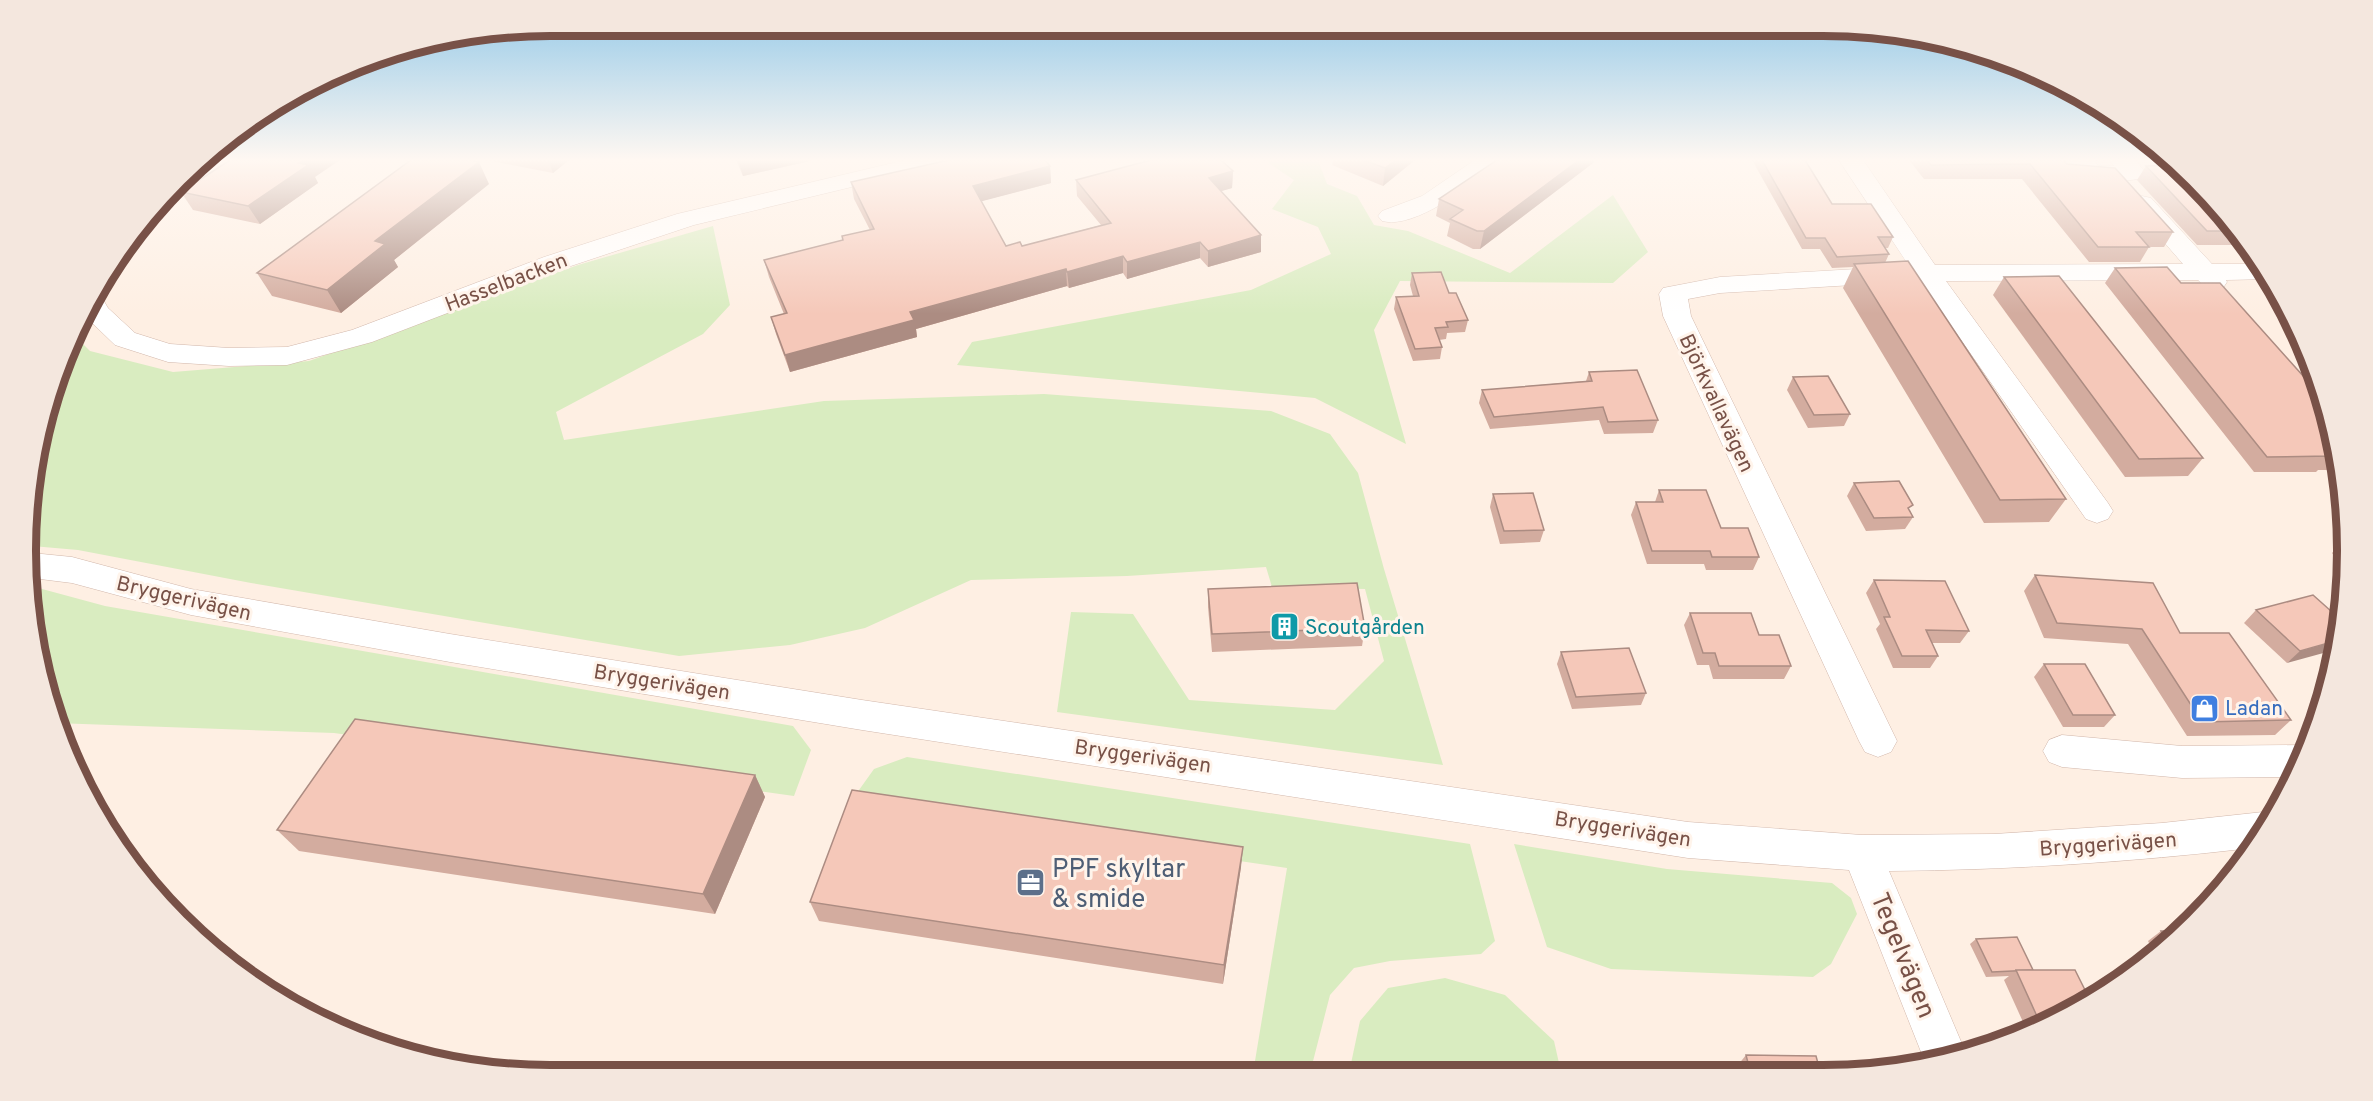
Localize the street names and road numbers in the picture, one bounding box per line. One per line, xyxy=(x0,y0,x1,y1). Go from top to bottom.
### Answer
street label: Hasselbacken xyxy=(441,248,572,319)
street label: Björkvallavägen xyxy=(1672,330,1760,477)
street label: Bryggerivägen xyxy=(113,571,254,628)
street label: Bryggerivägen xyxy=(592,659,732,708)
street label: Bryggerivägen xyxy=(1073,735,1213,780)
street label: Bryggerivägen xyxy=(1553,806,1693,855)
street label: Bryggerivägen xyxy=(2038,827,2178,864)
street label: Tegelvägen xyxy=(1862,888,1942,1024)

